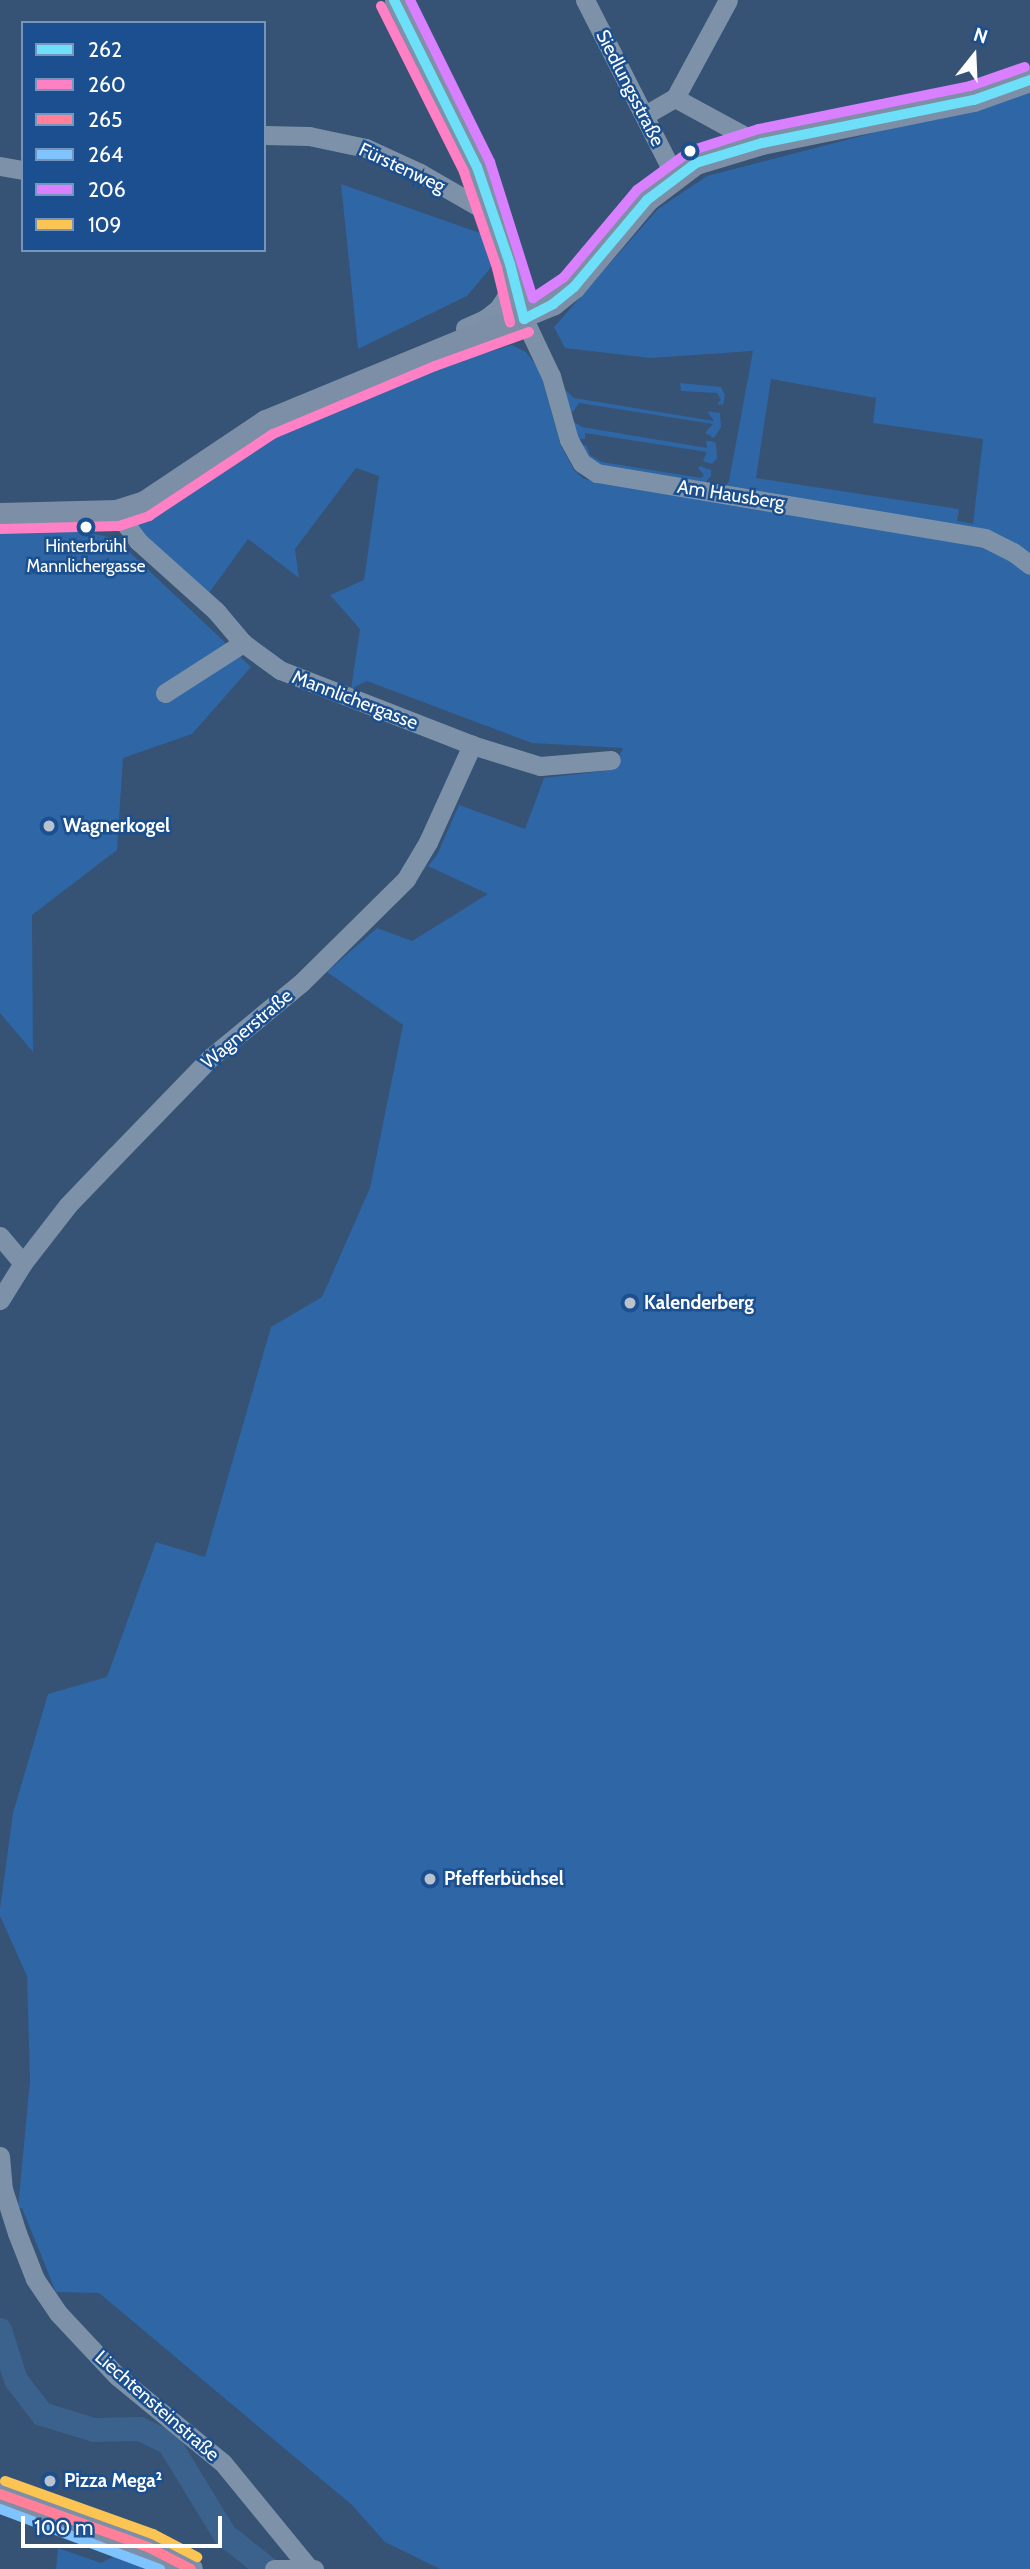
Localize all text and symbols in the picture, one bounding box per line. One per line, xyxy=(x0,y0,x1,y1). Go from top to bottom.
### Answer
legend xyxy=(21,21,266,252)
north arrow xyxy=(939,21,1009,91)
text: N xyxy=(971,23,991,49)
street label: Siedlungsstraße xyxy=(591,26,669,150)
text: 262 xyxy=(88,37,122,62)
text: 260 xyxy=(88,72,126,97)
text: 265 xyxy=(88,107,122,132)
street label: Fürstenweg xyxy=(355,138,449,198)
text: 264 xyxy=(88,142,123,167)
unlabelled marker xyxy=(683,144,697,158)
text: 206 xyxy=(88,177,126,202)
text: 109 xyxy=(88,212,121,237)
street label: Am Hausberg xyxy=(676,475,786,515)
marker: Hinterbrühl Mannlichergasse xyxy=(79,520,93,534)
place label: Hinterbrühl Mannlichergasse xyxy=(27,537,145,577)
street label: Mannlichergasse xyxy=(289,666,421,734)
place label: Wagnerkogel xyxy=(63,815,170,837)
marker: Wagnerkogel xyxy=(41,818,57,834)
street label: Wagnerstraße xyxy=(197,984,297,1074)
place label: Kalenderberg xyxy=(644,1292,754,1314)
marker: Kalenderberg xyxy=(622,1295,638,1311)
place label: Pfefferbüchsel xyxy=(444,1868,564,1890)
marker: Pfefferbüchsel xyxy=(422,1871,438,1887)
street label: Liechtensteinstraße xyxy=(90,2346,224,2466)
place label: Pizza Mega² xyxy=(64,2470,162,2492)
marker: Pizza Mega² xyxy=(42,2473,58,2489)
scale bar xyxy=(24,2502,226,2546)
text: 100 m xyxy=(34,2515,93,2540)

